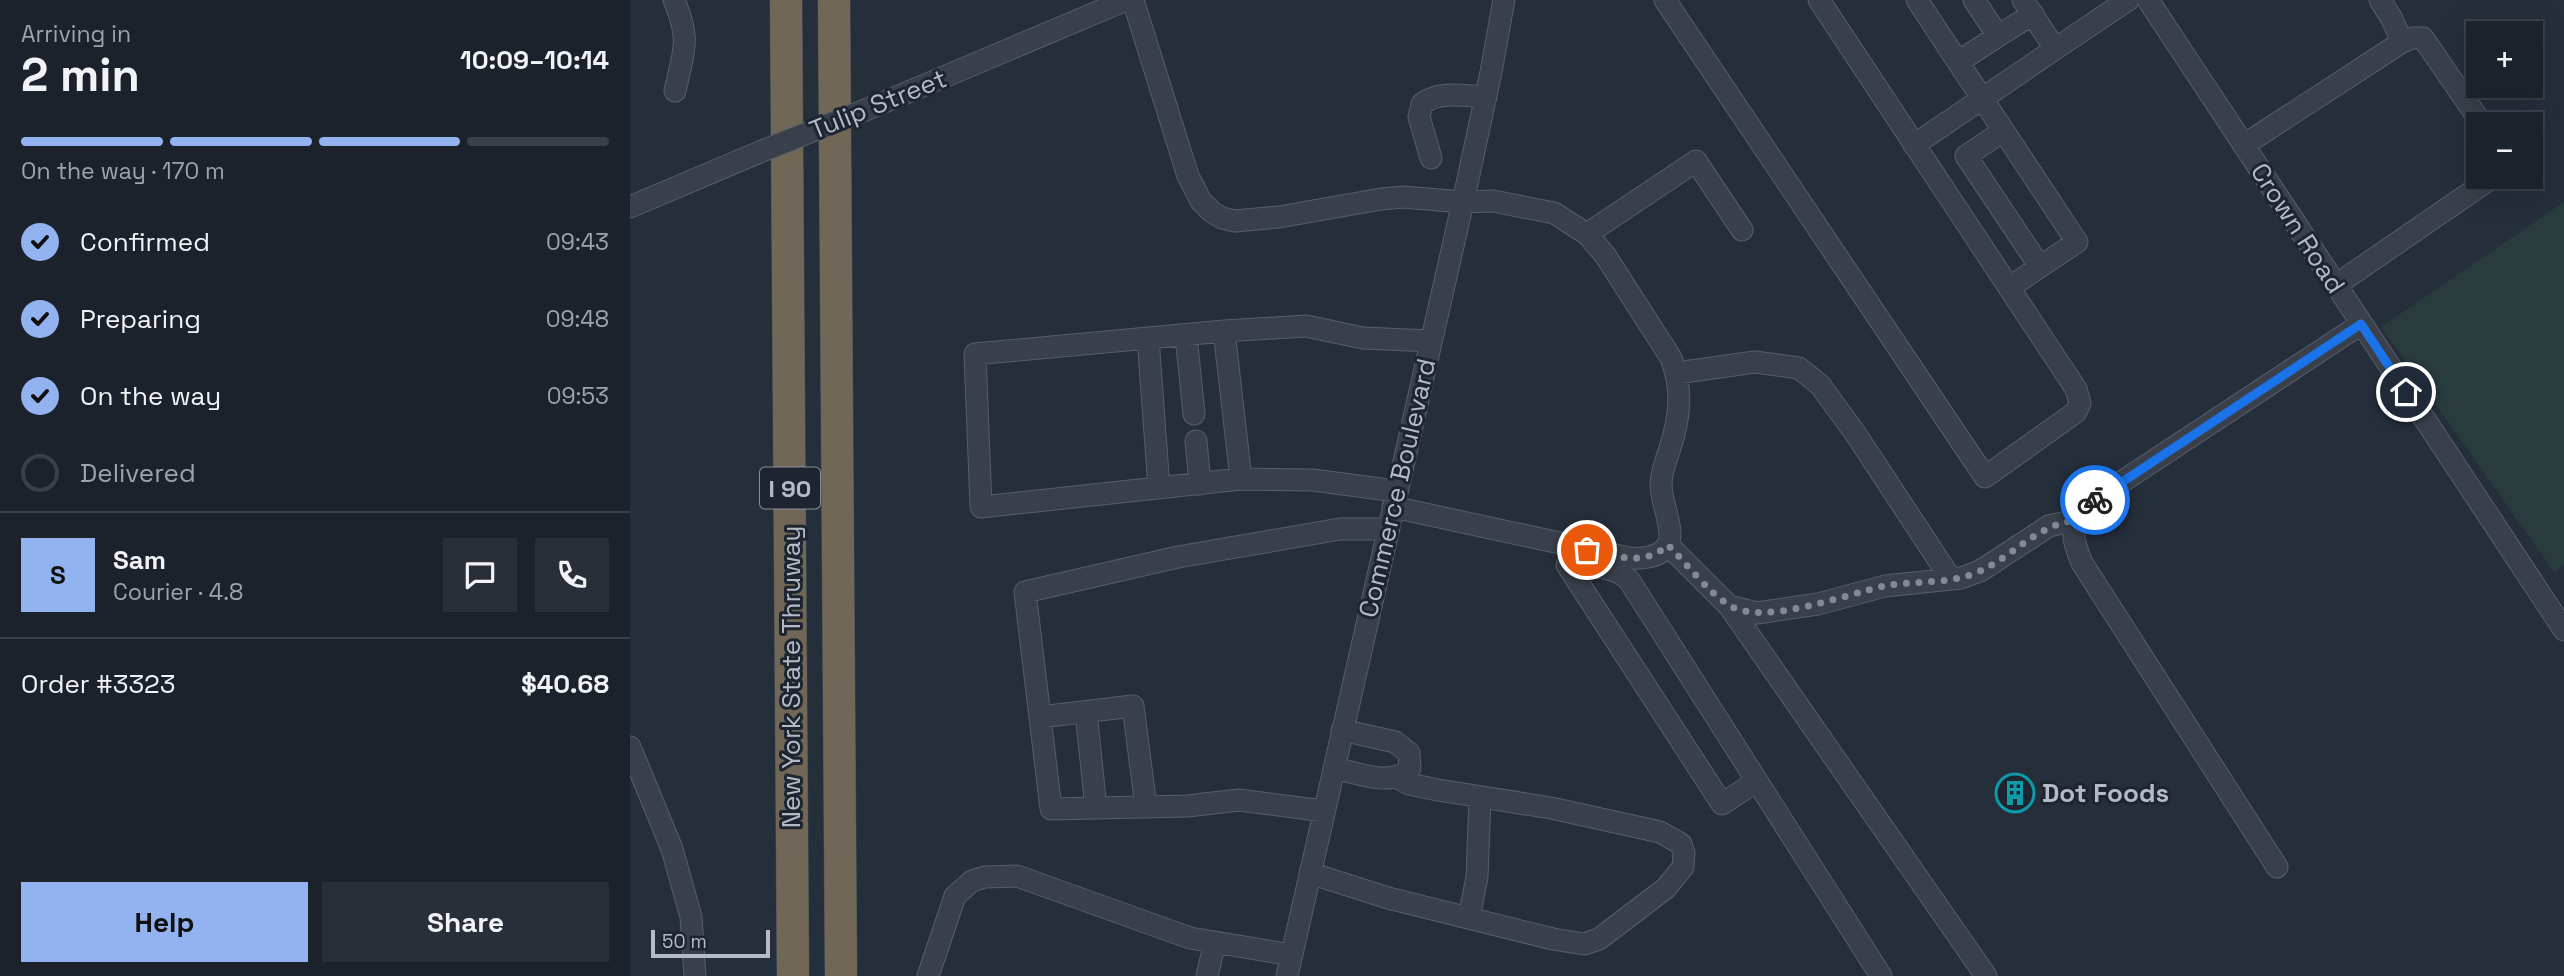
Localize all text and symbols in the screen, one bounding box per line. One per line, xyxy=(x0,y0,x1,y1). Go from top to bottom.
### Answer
text: Arriving in xyxy=(21,19,131,49)
map controls xyxy=(2466,21,2543,189)
button: + xyxy=(2466,21,2543,98)
text: 10:09–10:14 xyxy=(460,43,609,77)
text: 2 min xyxy=(21,46,140,104)
street label: Tulip Street xyxy=(804,61,952,147)
button: − xyxy=(2466,112,2543,189)
text: On the way · 170 m xyxy=(21,156,225,186)
street label: Crown Road xyxy=(2243,156,2353,300)
icon: check xyxy=(21,223,59,261)
text: Confirmed xyxy=(80,225,210,259)
text: 09:43 xyxy=(546,227,609,257)
icon: check xyxy=(21,300,59,338)
text: Preparing xyxy=(80,302,201,336)
text: 09:48 xyxy=(546,304,609,334)
street label: Commerce Boulevard xyxy=(1351,355,1443,621)
pin xyxy=(2376,362,2436,422)
icon: home xyxy=(2387,373,2425,411)
icon: check xyxy=(21,377,59,415)
text: On the way xyxy=(80,379,221,413)
text: 09:53 xyxy=(547,381,609,411)
text: Delivered xyxy=(80,456,196,490)
courier xyxy=(2060,465,2130,535)
road number: I 90 xyxy=(760,467,820,508)
icon: bike xyxy=(2076,481,2114,519)
pin xyxy=(1557,520,1617,580)
street label: New York State Thruway xyxy=(774,526,808,828)
icon: bag xyxy=(1568,531,1606,569)
button: chat xyxy=(443,538,517,612)
button: phone xyxy=(535,538,609,612)
text: Sam xyxy=(113,543,166,577)
text: S xyxy=(50,558,66,592)
text: Courier · 4.8 xyxy=(113,577,243,607)
text: Order #3323 xyxy=(21,667,175,701)
text: $40.68 xyxy=(521,667,609,701)
building icon: Dot Foods xyxy=(1994,772,2036,814)
place label: Dot Foods xyxy=(2042,776,2169,810)
button: Help xyxy=(21,882,308,962)
button: Share xyxy=(322,882,609,962)
scale bar xyxy=(651,927,770,959)
text: 50 m xyxy=(662,929,707,954)

